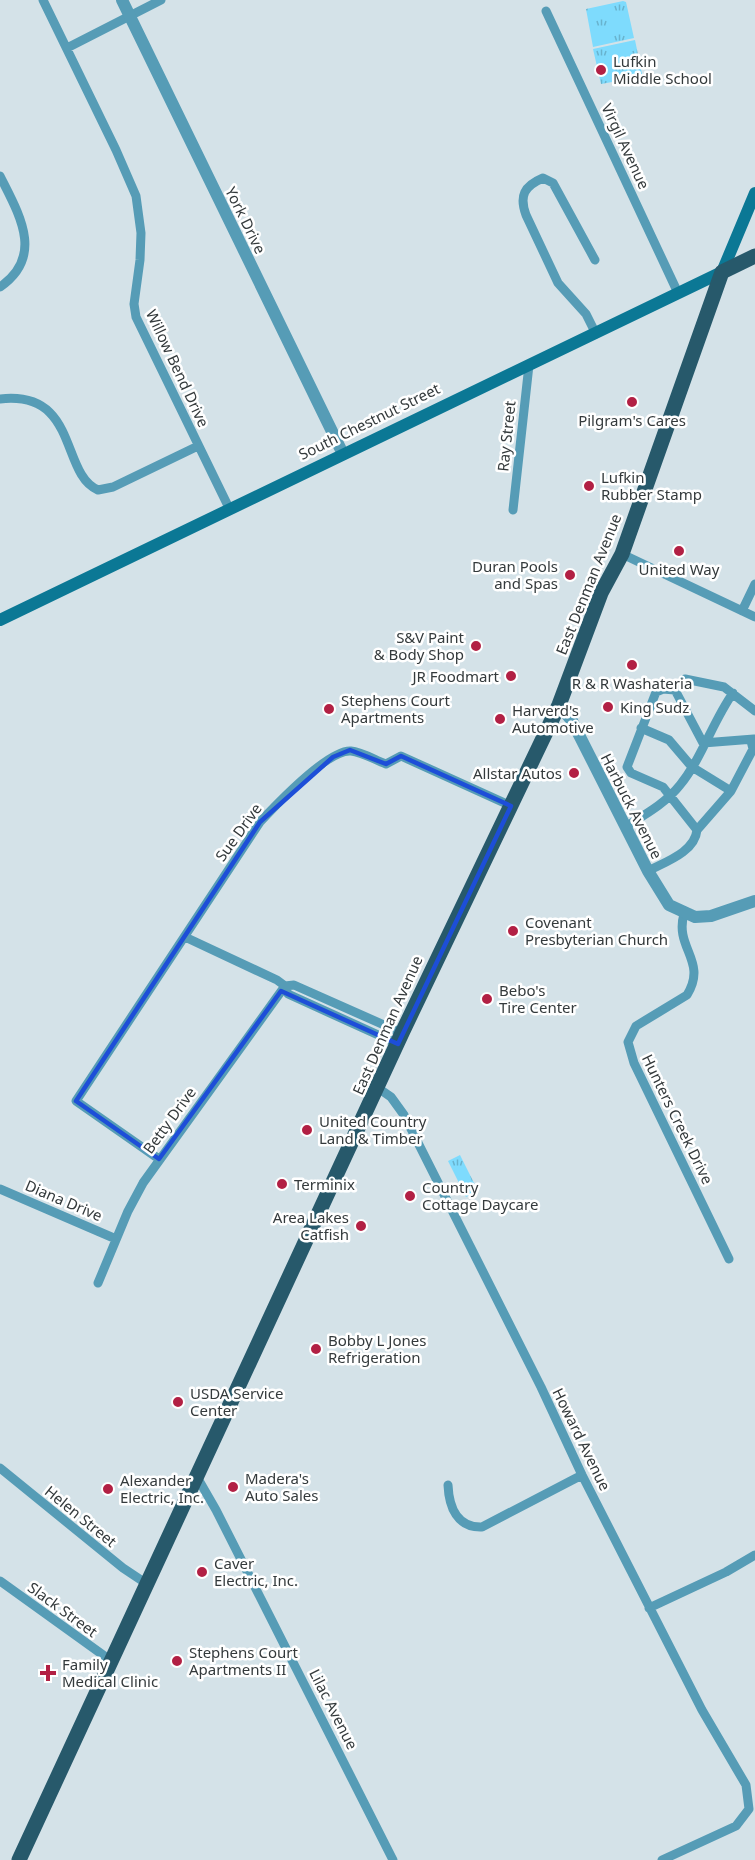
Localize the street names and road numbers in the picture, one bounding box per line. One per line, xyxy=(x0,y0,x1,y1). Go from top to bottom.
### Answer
street label: Virgil Avenue xyxy=(597,100,655,192)
street label: York Drive xyxy=(221,183,271,257)
street label: Willow Bend Drive xyxy=(142,306,214,430)
street label: South Chestnut Street xyxy=(295,378,443,464)
street label: Ray Street xyxy=(492,399,520,472)
street label: East Denman Avenue xyxy=(551,511,625,657)
street label: Harbuck Avenue xyxy=(597,750,667,862)
street label: Sue Drive xyxy=(210,799,266,865)
street label: East Denman Avenue xyxy=(347,952,427,1098)
street label: Hunters Creek Drive xyxy=(638,1051,718,1187)
street label: Betty Drive xyxy=(138,1083,200,1157)
street label: Diana Drive xyxy=(22,1175,106,1225)
street label: Howard Avenue xyxy=(549,1384,615,1494)
street label: Helen Street xyxy=(41,1481,122,1551)
street label: Slack Street xyxy=(24,1577,102,1641)
street label: Lilac Avenue xyxy=(305,1665,363,1753)

